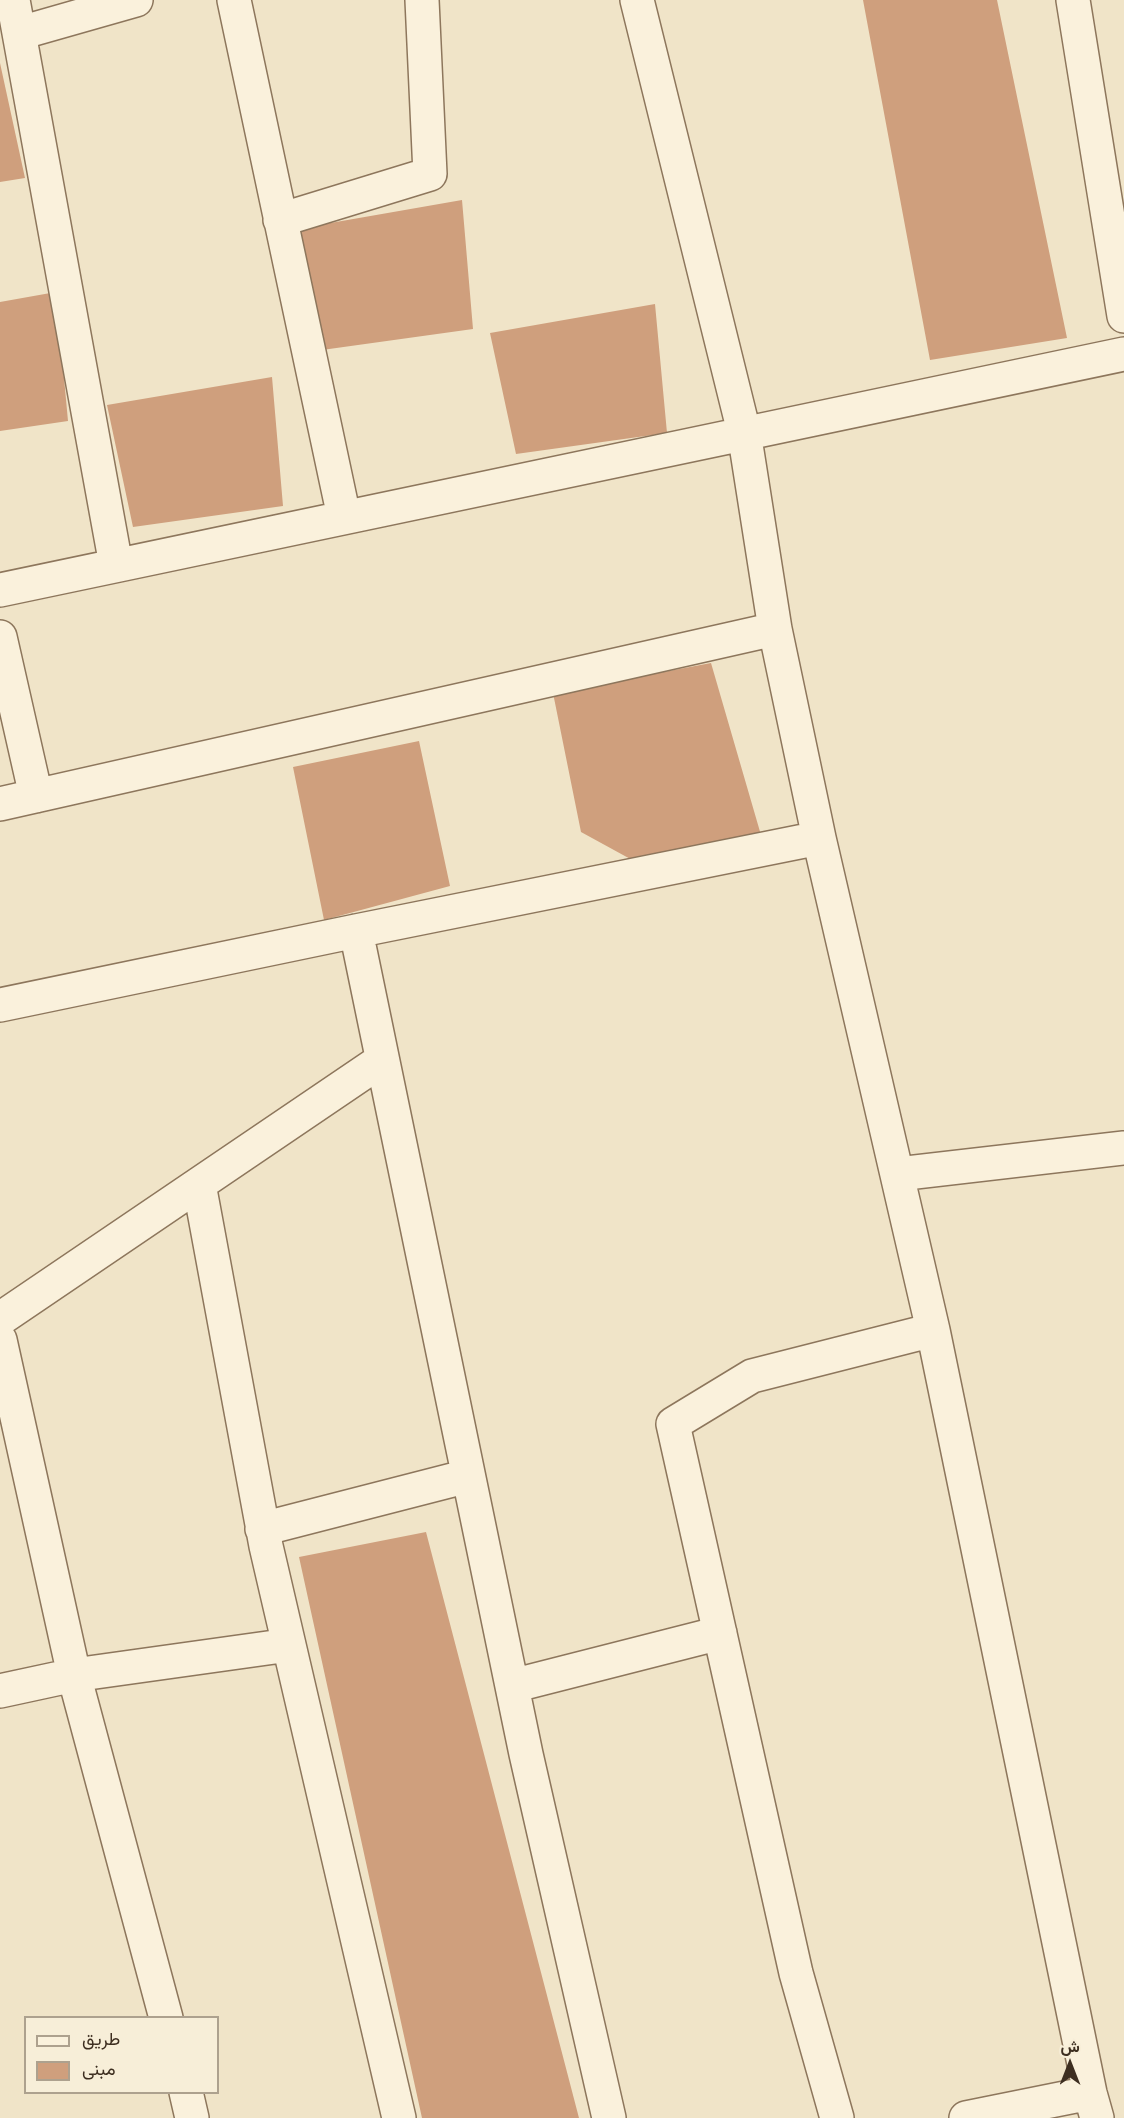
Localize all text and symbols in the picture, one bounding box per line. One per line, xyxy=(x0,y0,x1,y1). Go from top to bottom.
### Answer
legend xyxy=(24,2016,219,2094)
text: طريق xyxy=(82,2027,120,2050)
north arrow xyxy=(1040,2034,1100,2094)
text: ش xyxy=(1060,2036,1080,2056)
text: مبنى xyxy=(82,2057,116,2080)

